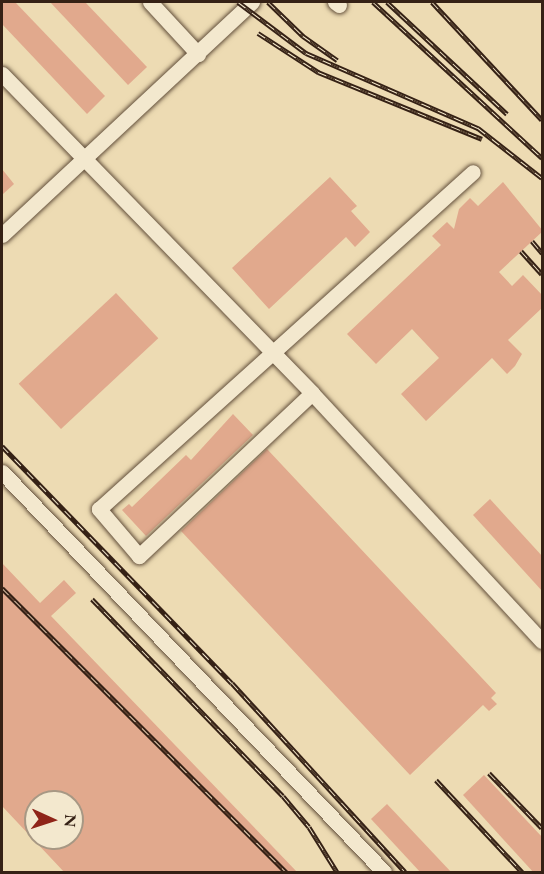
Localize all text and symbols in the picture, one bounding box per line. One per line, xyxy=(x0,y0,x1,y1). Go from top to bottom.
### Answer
north arrow xyxy=(24,790,84,850)
text: N xyxy=(60,814,81,828)

